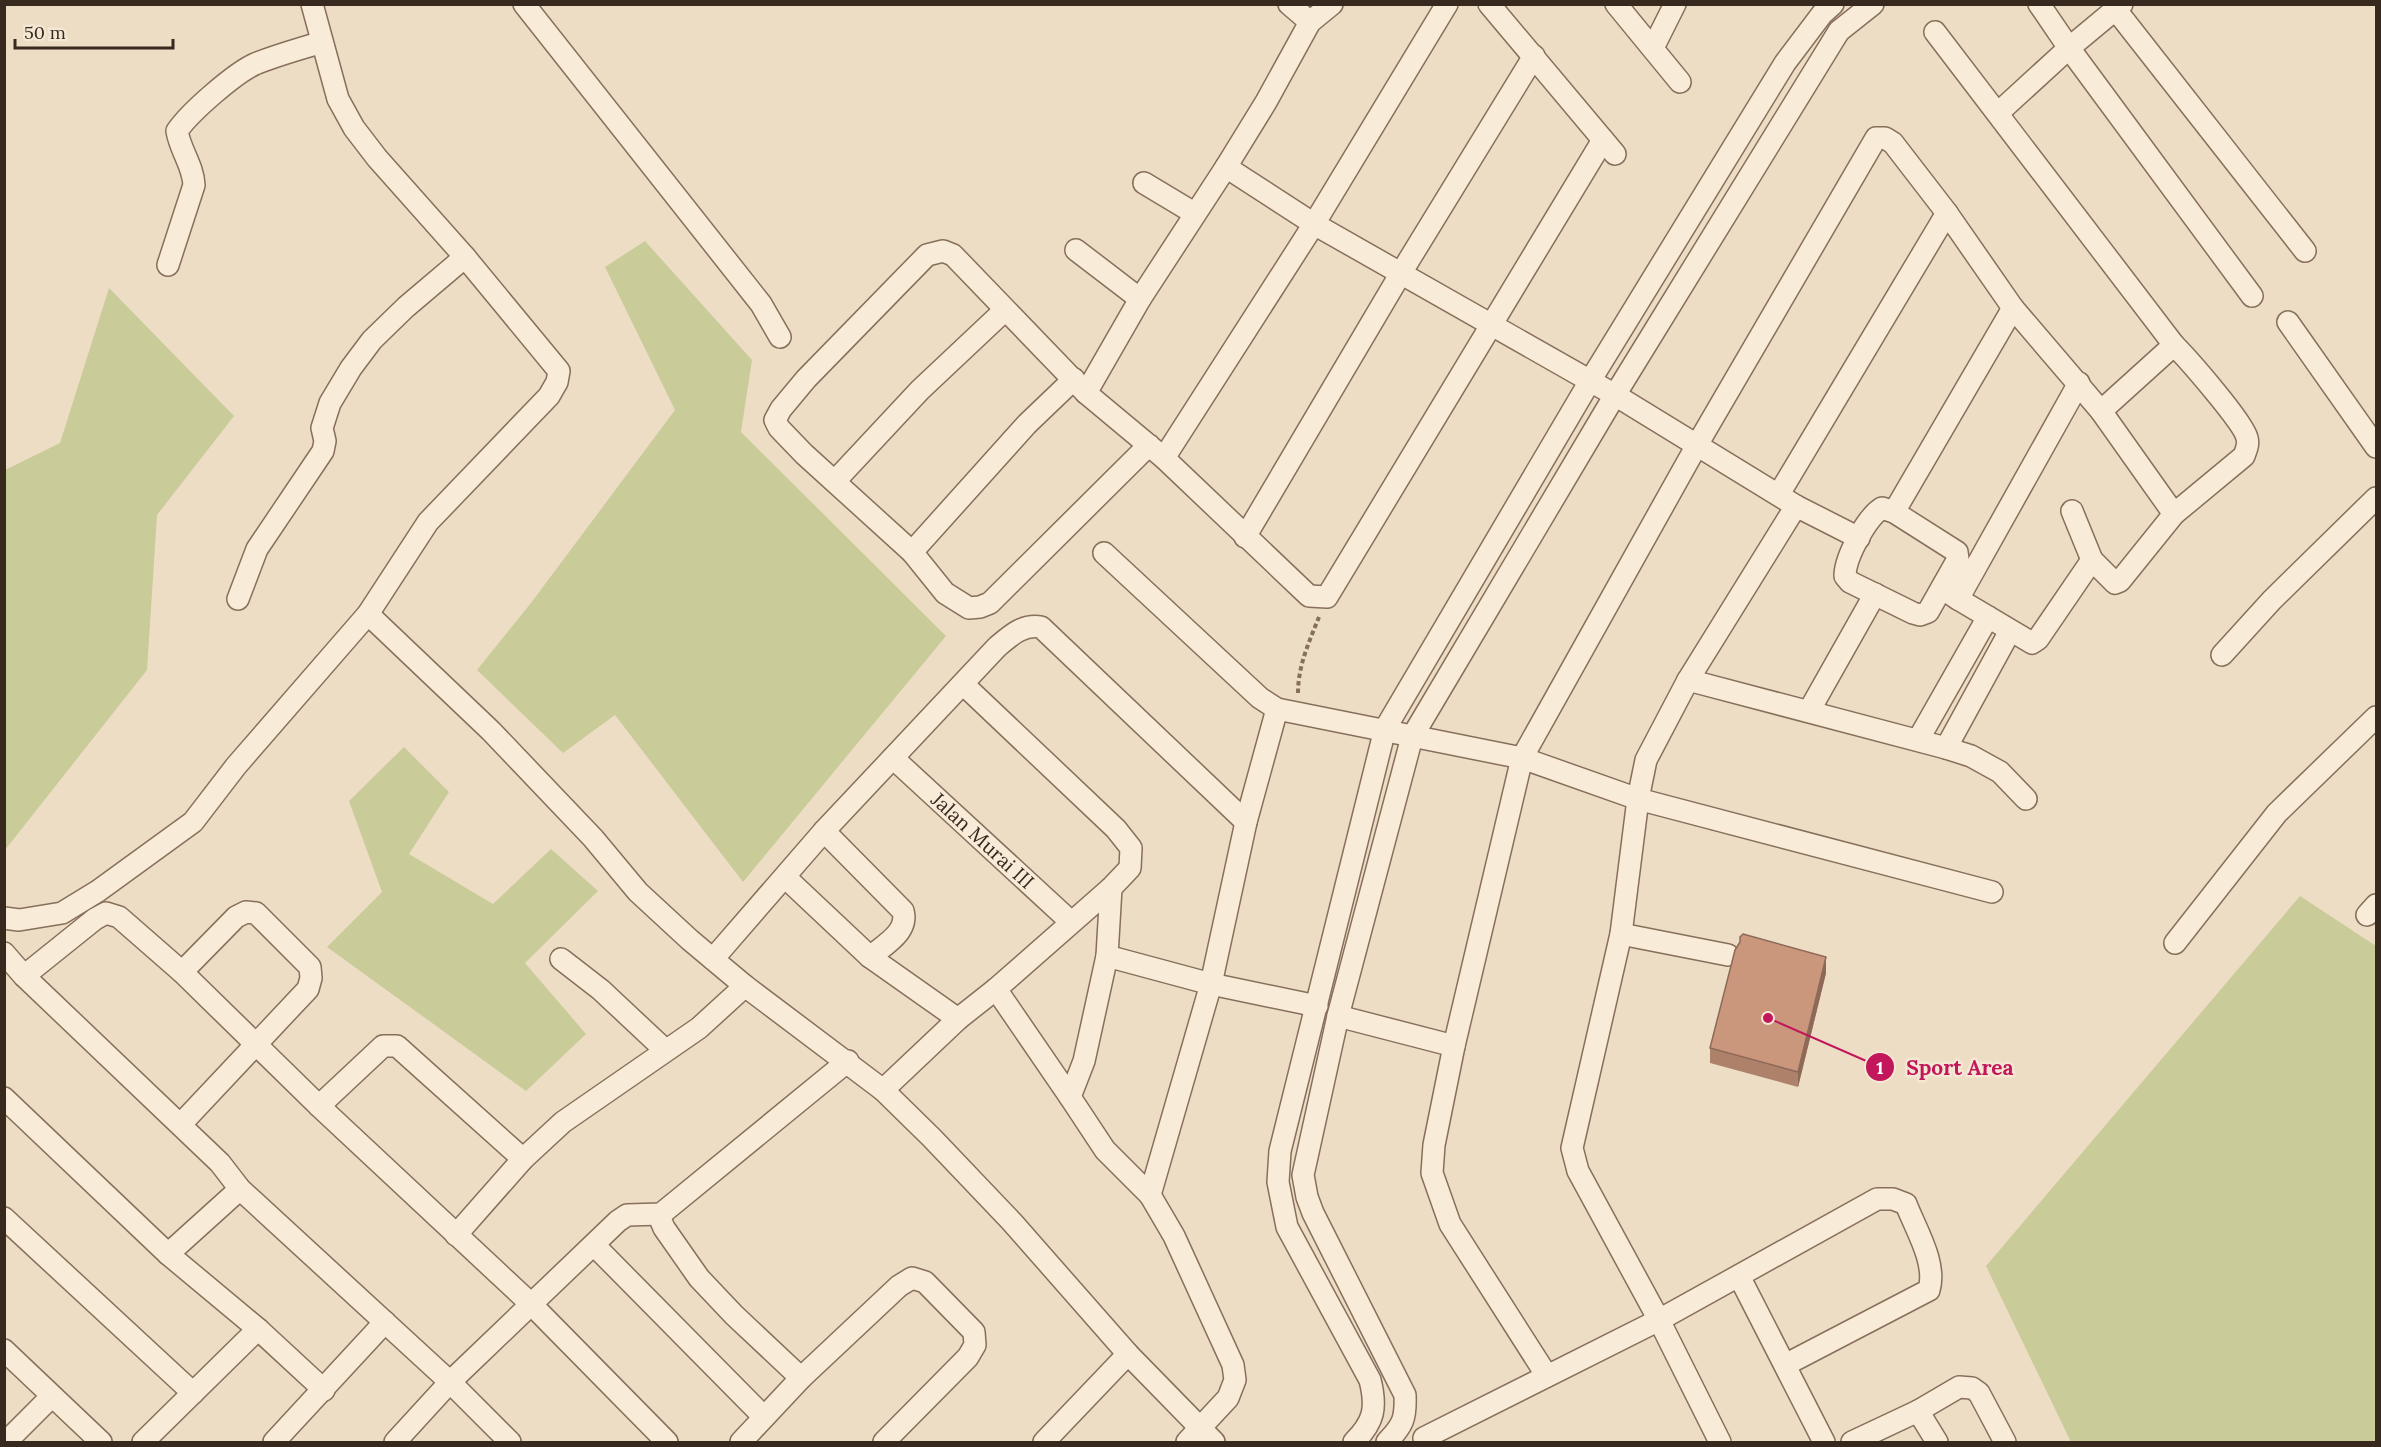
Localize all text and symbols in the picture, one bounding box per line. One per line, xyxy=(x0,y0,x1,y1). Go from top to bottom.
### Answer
scale bar xyxy=(15,12,172,50)
text: 50 m xyxy=(24,21,66,44)
street label: Jalan Murai III xyxy=(926,786,1040,894)
callout: Sport Area xyxy=(1865,1048,2026,1087)
text: Sport Area xyxy=(1906,1054,2014,1081)
text: 1 xyxy=(1876,1056,1884,1079)

